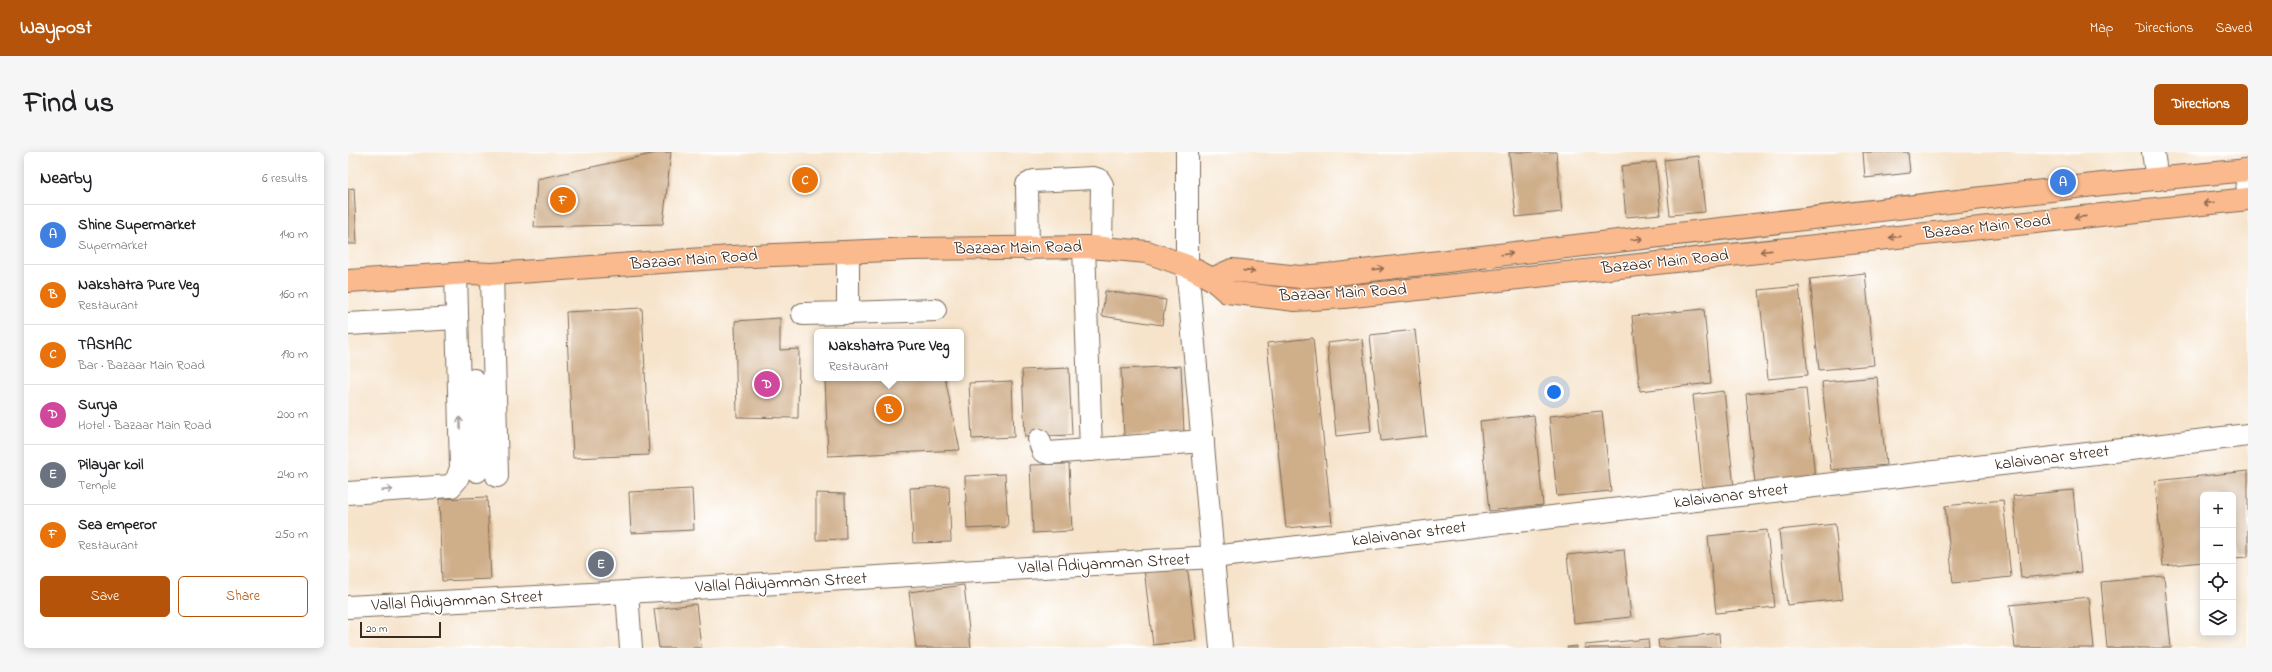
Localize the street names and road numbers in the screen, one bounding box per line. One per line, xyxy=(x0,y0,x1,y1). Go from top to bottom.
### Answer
street label: Bazaar Main Road xyxy=(1921,208,2052,246)
street label: Bazaar Main Road xyxy=(953,234,1083,262)
street label: Bazaar Main Road xyxy=(628,243,759,277)
street label: Bazaar Main Road xyxy=(1599,243,1730,281)
street label: Bazaar Main Road xyxy=(1278,277,1408,309)
street label: kalaivanar street xyxy=(1993,439,2111,477)
street label: kalaivanar street xyxy=(1672,477,1790,515)
street label: kalaivanar street xyxy=(1350,515,1468,553)
street label: Vallal Adiyamman Street xyxy=(1017,547,1191,582)
street label: Vallal Adiyamman Street xyxy=(694,566,868,601)
street label: Vallal Adiyamman Street xyxy=(370,584,544,619)

